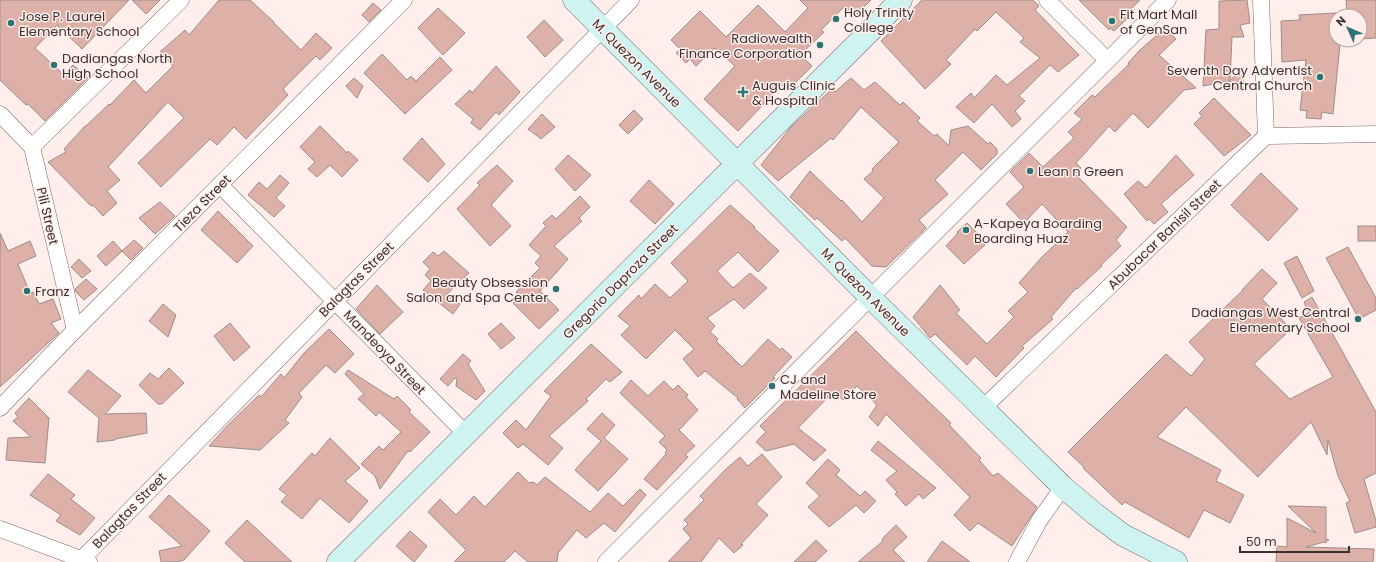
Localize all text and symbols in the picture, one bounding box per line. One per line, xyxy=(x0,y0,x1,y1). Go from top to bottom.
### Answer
place label: Holy Trinity College xyxy=(844,3,915,37)
place label: Fit Mart Mall of GenSan xyxy=(1120,5,1197,39)
place label: Jose P. Laurel Elementary School xyxy=(19,7,140,41)
north arrow xyxy=(1328,8,1368,48)
text: N xyxy=(1332,12,1350,30)
marker: Holy Trinity College xyxy=(831,14,841,24)
street label: M. Quezon Avenue xyxy=(588,15,685,112)
marker: Fit Mart Mall of GenSan xyxy=(1107,16,1117,26)
marker: Jose P. Laurel Elementary School xyxy=(6,18,16,28)
place label: Radiowealth Finance Corporation xyxy=(679,29,812,63)
marker: Radiowealth Finance Corporation xyxy=(815,40,825,50)
place label: Dadiangas North High School xyxy=(62,49,172,83)
marker: Dadiangas North High School xyxy=(49,60,59,70)
place label: Seventh Day Adventist Central Church xyxy=(1167,61,1312,95)
marker: Seventh Day Adventist Central Church xyxy=(1315,72,1325,82)
place label: Auguis Clinic & Hospital xyxy=(752,76,836,110)
marker: Auguis Clinic & Hospital xyxy=(737,86,749,98)
place label: Lean n Green xyxy=(1038,162,1123,181)
marker: Lean n Green xyxy=(1025,166,1035,176)
street label: Tieza Street xyxy=(169,170,236,236)
street label: Abubacar Banisil Street xyxy=(1103,175,1226,294)
street label: Pili Street xyxy=(32,185,63,247)
place label: A-Kapeya Boarding Boarding Huaz xyxy=(974,214,1102,248)
street label: Gregorio Daproza Street xyxy=(558,219,682,343)
marker: A-Kapeya Boarding Boarding Huaz xyxy=(961,225,971,235)
street label: Balagtas Street xyxy=(315,237,398,321)
street label: M. Quezon Avenue xyxy=(817,244,914,341)
place label: Beauty Obsession Salon and Spa Center xyxy=(406,273,548,307)
place label: Franz xyxy=(35,282,70,301)
marker: Beauty Obsession Salon and Spa Center xyxy=(551,284,561,294)
marker: Franz xyxy=(22,286,32,296)
place label: Dadiangas West Central Elementary School xyxy=(1191,303,1350,337)
street label: Mandeoya Street xyxy=(339,306,430,399)
marker: Dadiangas West Central Elementary School xyxy=(1353,314,1363,324)
place label: CJ and Madeline Store xyxy=(780,370,877,404)
marker: CJ and Madeline Store xyxy=(767,381,777,391)
street label: Balagtas Street xyxy=(88,468,171,553)
scale bar xyxy=(1240,528,1349,554)
text: 50 m xyxy=(1246,533,1277,550)

